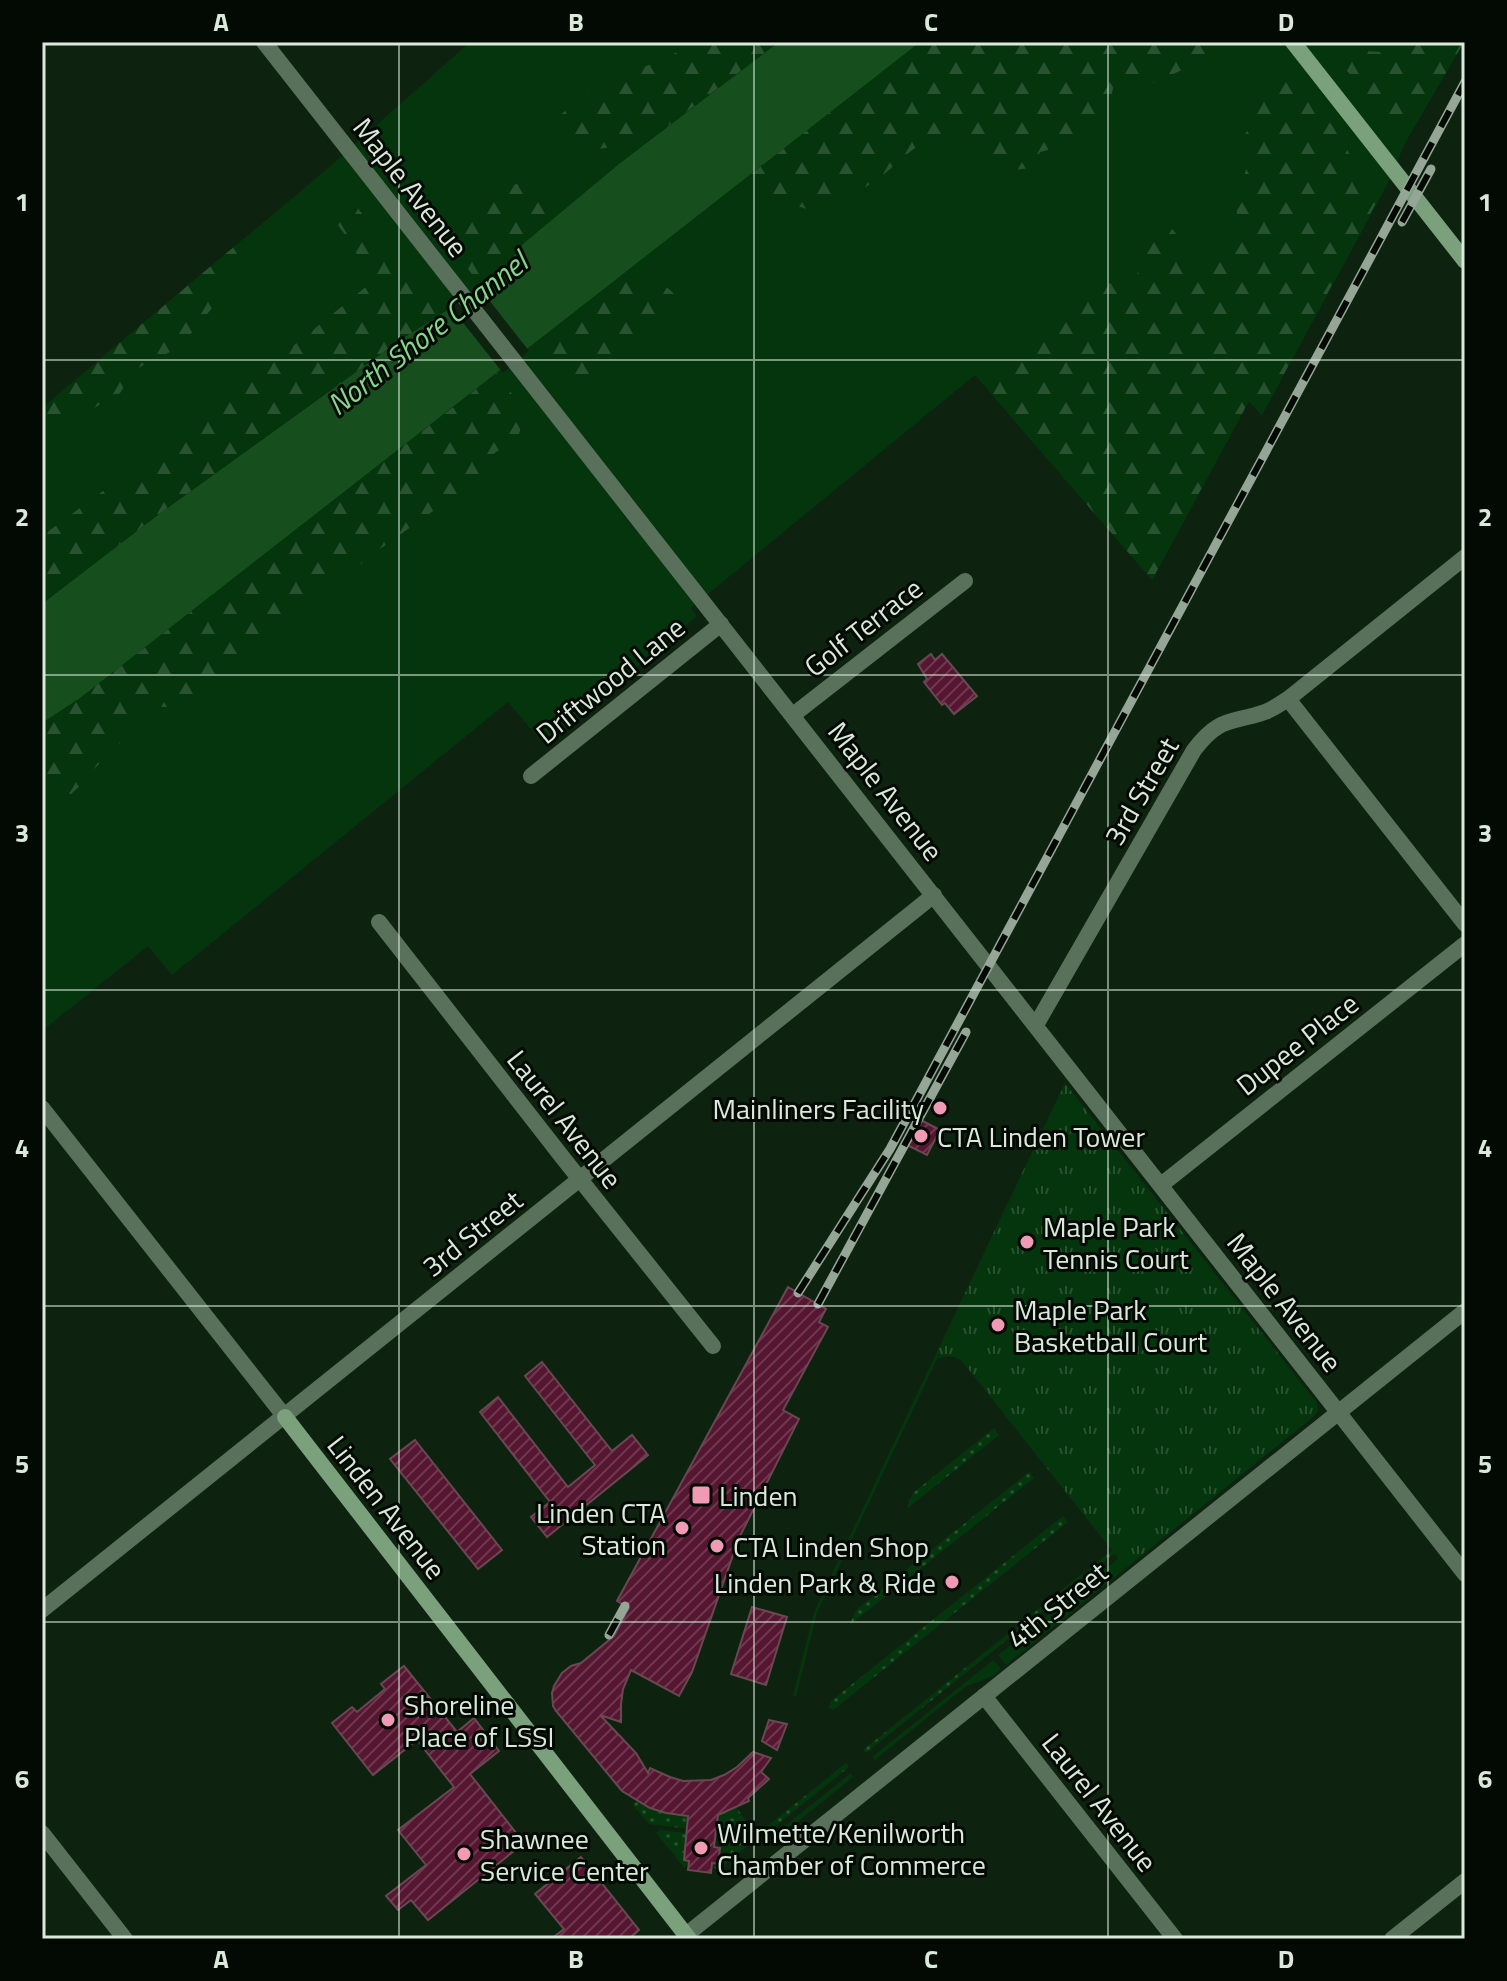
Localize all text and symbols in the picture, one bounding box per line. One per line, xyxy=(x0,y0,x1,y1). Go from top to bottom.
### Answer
text: A xyxy=(213,2,229,41)
text: B xyxy=(568,2,584,41)
text: C xyxy=(924,2,938,41)
text: D xyxy=(1278,2,1294,41)
street label: Maple Avenue xyxy=(343,108,479,266)
text: 1 xyxy=(15,182,29,221)
text: 1 xyxy=(1478,182,1492,221)
water label: North Shore Channel xyxy=(317,238,540,426)
text: 2 xyxy=(15,497,29,536)
text: 2 xyxy=(1478,497,1492,536)
street label: Golf Terrace xyxy=(795,567,931,687)
street label: Driftwood Lane xyxy=(526,606,694,754)
street label: Maple Avenue xyxy=(818,712,954,870)
street label: 3rd Street xyxy=(1093,729,1189,853)
text: 3 xyxy=(15,813,29,852)
text: 3 xyxy=(1478,813,1492,852)
street label: Dupee Place xyxy=(1226,982,1368,1106)
street label: Laurel Avenue xyxy=(497,1040,633,1198)
place label: Mainliners Facility xyxy=(713,1087,924,1130)
marker: Mainliners Facility xyxy=(931,1099,949,1117)
place label: CTA Linden Tower xyxy=(937,1115,1145,1158)
marker: CTA Linden Tower xyxy=(912,1127,930,1145)
text: 4 xyxy=(15,1128,29,1167)
text: 4 xyxy=(1478,1128,1492,1167)
street label: 3rd Street xyxy=(413,1179,532,1287)
place label: Maple Park Tennis Court xyxy=(1043,1205,1189,1280)
street label: Maple Avenue xyxy=(1217,1223,1353,1381)
marker: Maple Park Tennis Court xyxy=(1018,1233,1036,1251)
place label: Maple Park Basketball Court xyxy=(1014,1288,1207,1363)
marker: Maple Park Basketball Court xyxy=(989,1316,1007,1334)
street label: Linden Avenue xyxy=(317,1426,457,1588)
text: 5 xyxy=(15,1444,29,1483)
text: 5 xyxy=(1478,1444,1492,1483)
place label: Linden xyxy=(719,1474,798,1517)
marker: Linden xyxy=(690,1484,712,1506)
place label: Linden CTA Station xyxy=(536,1491,666,1566)
marker: Linden CTA Station xyxy=(673,1519,691,1537)
place label: CTA Linden Shop xyxy=(733,1525,929,1568)
marker: CTA Linden Shop xyxy=(708,1537,726,1555)
street label: 4th Street xyxy=(997,1551,1117,1659)
place label: Linden Park & Ride xyxy=(714,1561,936,1604)
marker: Linden Park & Ride xyxy=(943,1573,961,1591)
place label: Shoreline Place of LSSI xyxy=(404,1683,554,1758)
marker: Shoreline Place of LSSI xyxy=(379,1711,397,1729)
street label: Laurel Avenue xyxy=(1032,1723,1168,1881)
text: 6 xyxy=(15,1759,29,1798)
text: 6 xyxy=(1478,1759,1492,1798)
place label: Wilmette/Kenilworth Chamber of Commerce xyxy=(717,1811,986,1886)
place label: Shawnee Service Center xyxy=(480,1817,649,1892)
marker: Wilmette/Kenilworth Chamber of Commerce xyxy=(692,1839,710,1857)
marker: Shawnee Service Center xyxy=(455,1845,473,1863)
text: A xyxy=(213,1939,229,1978)
text: B xyxy=(568,1939,584,1978)
text: C xyxy=(924,1939,938,1978)
text: D xyxy=(1278,1939,1294,1978)

